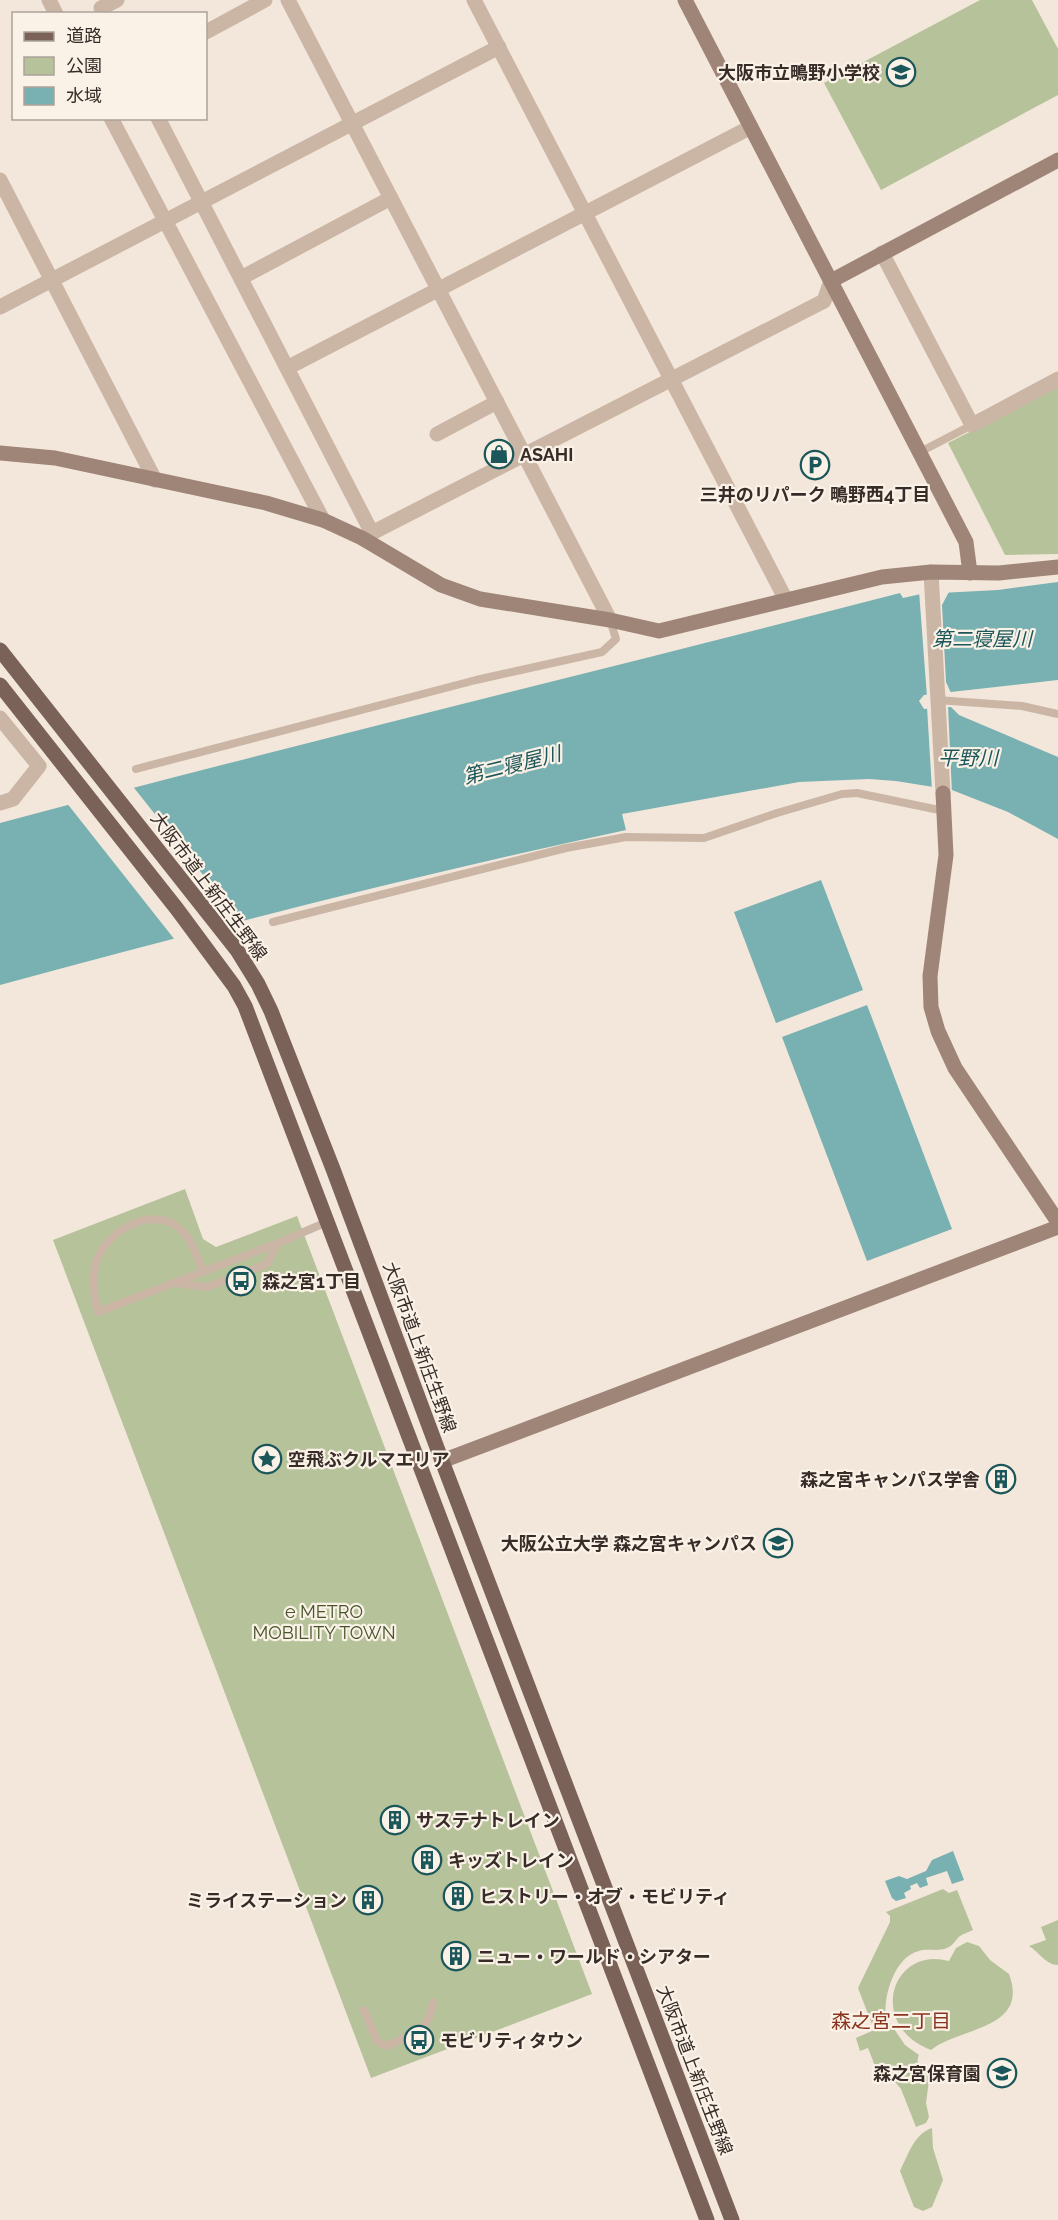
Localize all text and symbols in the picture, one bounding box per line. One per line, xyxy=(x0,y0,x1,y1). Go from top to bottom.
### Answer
legend xyxy=(12,12,207,120)
text: 道路 xyxy=(66,25,102,46)
text: 公園 xyxy=(66,55,102,76)
school or university icon: 大阪市立鴫野小学校 xyxy=(885,56,917,88)
place label: 大阪市立鴫野小学校 xyxy=(718,62,880,83)
text: 水域 xyxy=(66,85,102,106)
shop icon: ASAHI xyxy=(483,438,515,470)
place label: ASAHI xyxy=(520,444,573,465)
parking icon: 三井のリパーク 鴫野西4丁目 xyxy=(799,449,831,481)
place label: 三井のリパーク 鴫野西4丁目 xyxy=(700,484,930,505)
water label: 第二寝屋川 xyxy=(932,627,1034,651)
water label: 第二寝屋川 xyxy=(461,741,565,789)
water label: 平野川 xyxy=(938,746,1000,770)
street label: 大阪市道上新庄生野線 xyxy=(146,808,272,964)
street label: 大阪市道上新庄生野線 xyxy=(379,1259,461,1435)
bus stop icon: 森之宮1丁目 xyxy=(225,1265,257,1297)
place label: 森之宮1丁目 xyxy=(262,1271,361,1292)
place icon: 空飛ぶクルマエリア xyxy=(251,1443,283,1475)
place label: 空飛ぶクルマエリア xyxy=(288,1449,449,1470)
building icon: 森之宮キャンパス学舎 xyxy=(985,1463,1017,1495)
place label: 森之宮キャンパス学舎 xyxy=(800,1469,980,1490)
school or university icon: 大阪公立大学 森之宮キャンパス xyxy=(762,1527,794,1559)
place label: 大阪公立大学 森之宮キャンパス xyxy=(501,1533,757,1554)
park label: e METRO MOBILITY TOWN xyxy=(252,1601,396,1643)
building icon: サステナトレイン xyxy=(379,1804,411,1836)
place label: サステナトレイン xyxy=(416,1810,560,1831)
building icon: キッズトレイン xyxy=(411,1844,443,1876)
place label: キッズトレイン xyxy=(448,1850,574,1871)
building icon: ヒストリー・オブ・モビリティ xyxy=(442,1880,474,1912)
building icon: ミライステーション xyxy=(352,1884,384,1916)
place label: ヒストリー・オブ・モビリティ xyxy=(479,1886,730,1907)
place label: ミライステーション xyxy=(186,1890,347,1911)
building icon: ニュー・ワールド・シアター xyxy=(440,1940,472,1972)
place label: ニュー・ワールド・シアター xyxy=(477,1946,711,1967)
street label: 大阪市道上新庄生野線 xyxy=(653,1982,737,2158)
district label: 森之宮二丁目 xyxy=(831,2009,951,2033)
bus stop icon: モビリティタウン xyxy=(403,2024,435,2056)
place label: モビリティタウン xyxy=(440,2030,583,2051)
school or university icon: 森之宮保育園 xyxy=(986,2057,1018,2089)
place label: 森之宮保育園 xyxy=(873,2063,981,2084)

